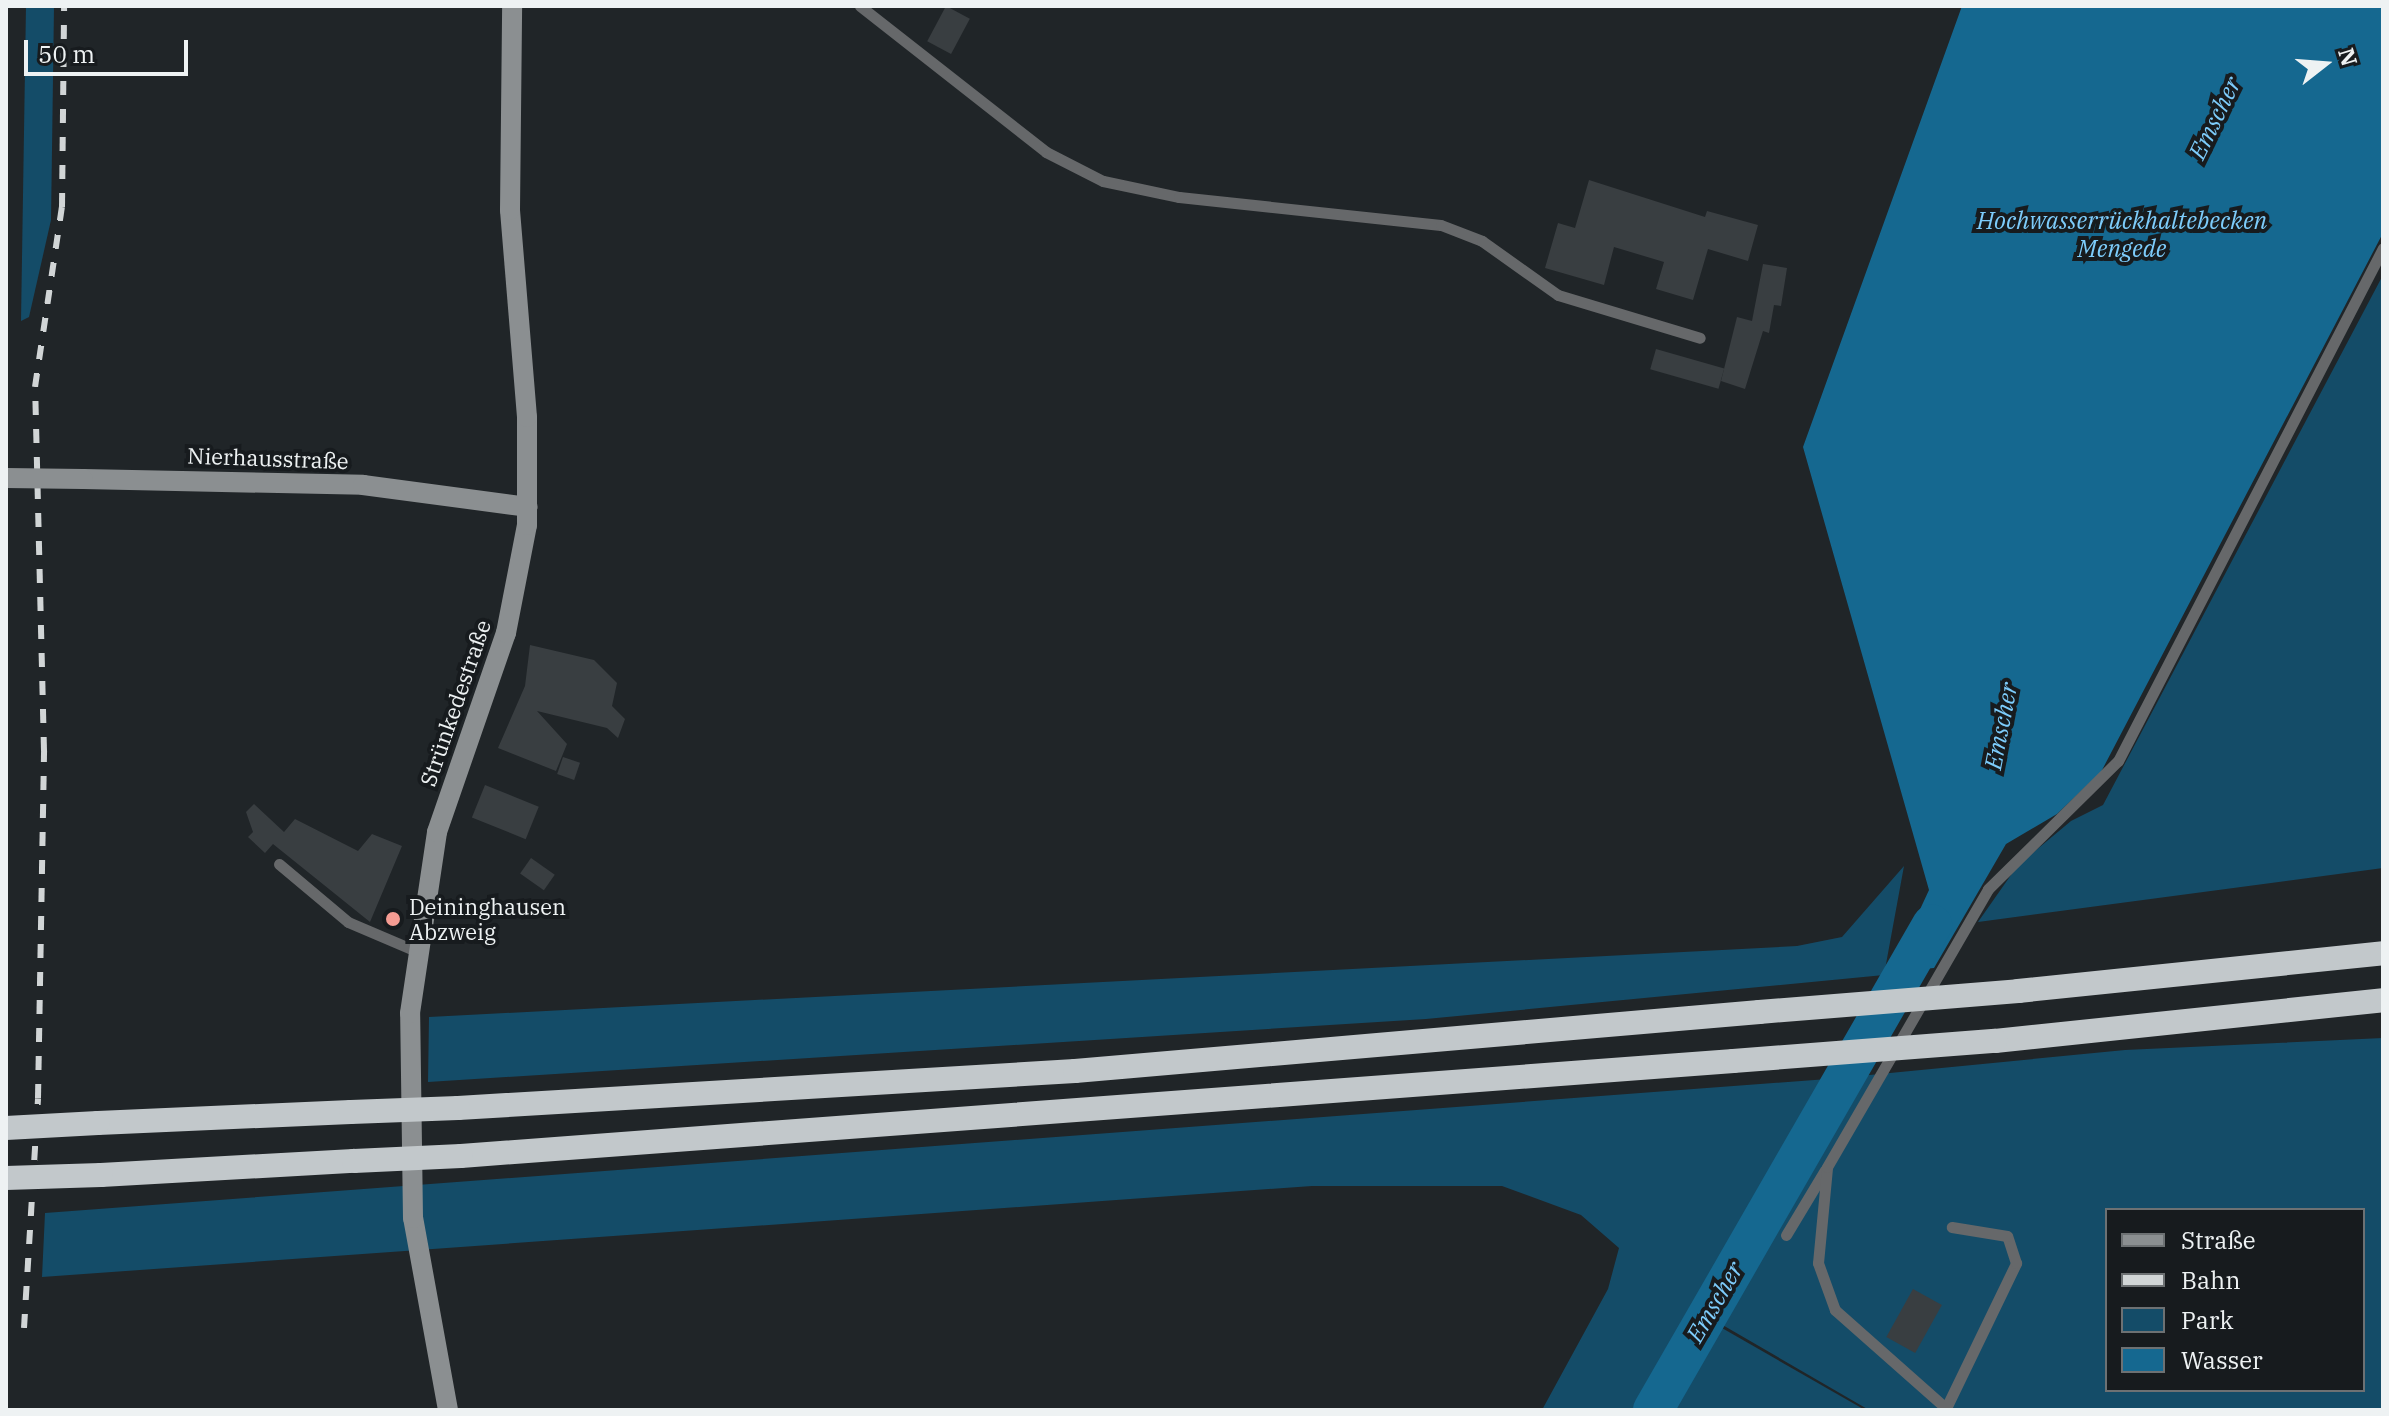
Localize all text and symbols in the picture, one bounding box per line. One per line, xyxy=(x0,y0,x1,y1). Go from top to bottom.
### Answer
scale bar xyxy=(28,24,192,74)
north arrow xyxy=(2285,24,2365,104)
text: 50 m xyxy=(38,38,95,70)
text: N xyxy=(2332,44,2365,69)
water label: Emscher xyxy=(2183,72,2247,164)
water label: Hochwasserrückhaltebecken Mengede xyxy=(1977,207,2267,263)
street label: Nierhausstraße xyxy=(187,442,349,474)
street label: Strünkedestraße xyxy=(414,616,496,790)
water label: Emscher xyxy=(1978,680,2024,772)
place label: Deininghausen Abzweig xyxy=(409,893,566,944)
marker: Deininghausen Abzweig xyxy=(384,910,402,928)
legend xyxy=(2105,1208,2365,1392)
text: Straße xyxy=(2181,1224,2256,1256)
water label: Emscher xyxy=(1681,1257,1749,1347)
text: Bahn xyxy=(2181,1264,2241,1296)
text: Park xyxy=(2181,1304,2233,1336)
text: Wasser xyxy=(2181,1344,2263,1376)

